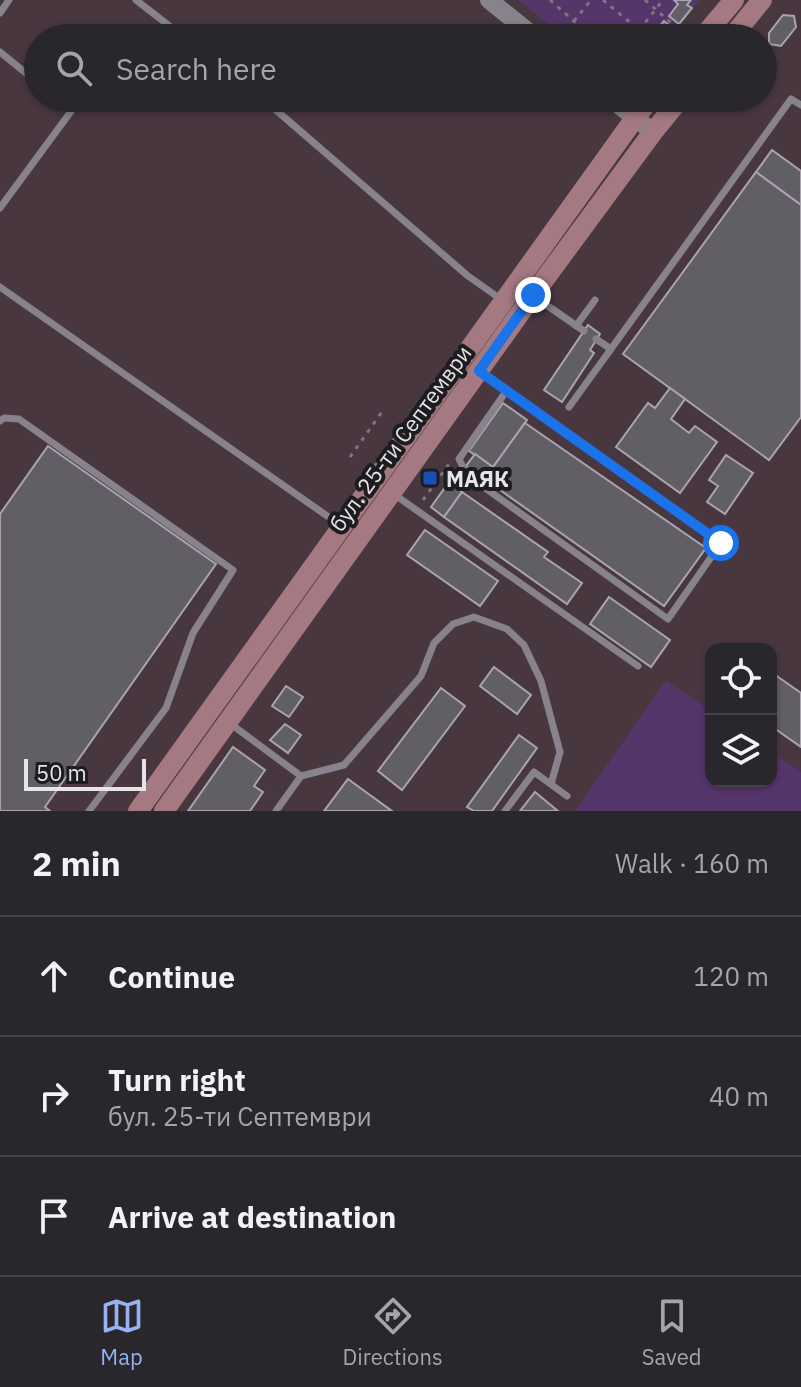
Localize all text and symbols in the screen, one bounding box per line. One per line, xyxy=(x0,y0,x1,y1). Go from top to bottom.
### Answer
search box xyxy=(24,24,777,112)
icon: search xyxy=(52,46,96,90)
text: Search here xyxy=(116,49,277,88)
route end xyxy=(515,277,551,313)
street label: бул. 25-ти Септември xyxy=(323,339,477,537)
place label: МАЯК xyxy=(446,464,509,493)
marker: МАЯК xyxy=(421,469,439,487)
route start xyxy=(703,525,739,561)
map controls xyxy=(705,643,777,787)
button: locate xyxy=(705,643,777,715)
button: layers xyxy=(705,715,777,787)
scale bar xyxy=(24,755,146,791)
text: 50 m xyxy=(36,758,87,787)
text: 2 min xyxy=(32,841,121,885)
text: Walk · 160 m xyxy=(615,846,769,880)
icon: ahead xyxy=(32,954,76,998)
text: Continue xyxy=(108,957,235,996)
text: 120 m xyxy=(693,959,769,993)
text: Turn right xyxy=(108,1060,246,1099)
icon: right xyxy=(32,1074,76,1118)
text: 40 m xyxy=(709,1079,769,1113)
text: бул. 25-ти Септември xyxy=(108,1099,372,1133)
icon: arrive xyxy=(32,1194,76,1238)
text: Arrive at destination xyxy=(108,1197,396,1236)
tab: Map xyxy=(100,1294,144,1371)
tab: Directions xyxy=(343,1294,443,1371)
tab: Saved xyxy=(642,1294,701,1371)

